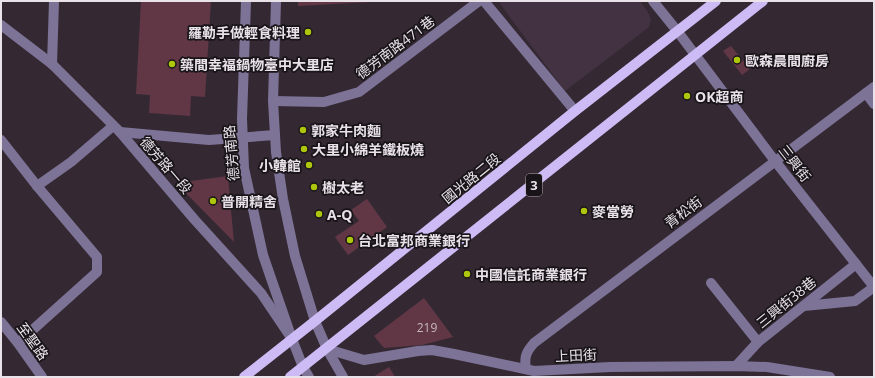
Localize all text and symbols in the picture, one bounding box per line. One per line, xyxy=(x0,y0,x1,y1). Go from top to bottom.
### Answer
street label: 德芳南路471巷 xyxy=(352,11,438,83)
place label: 羅勒手做輕食料理 xyxy=(188,23,300,42)
marker: 羅勒手做輕食料理 xyxy=(303,27,313,37)
place label: 歐森晨間廚房 xyxy=(745,51,829,70)
place label: 築間幸福鍋物臺中大里店 xyxy=(180,55,334,74)
marker: 歐森晨間廚房 xyxy=(732,55,742,65)
marker: 築間幸福鍋物臺中大里店 xyxy=(167,59,177,69)
place label: OK超商 xyxy=(695,87,743,106)
marker: OK超商 xyxy=(682,91,692,101)
place label: 郭家牛肉麵 xyxy=(311,121,381,140)
street label: 德芳南路 xyxy=(219,124,243,182)
marker: 郭家牛肉麵 xyxy=(298,125,308,135)
street label: 德芳路一段 xyxy=(136,132,196,198)
place label: 大里小綿羊鐵板燒 xyxy=(312,140,424,159)
street label: 三興街 xyxy=(775,141,815,185)
marker: 大里小綿羊鐵板燒 xyxy=(299,144,309,154)
street label: 國光路二段 xyxy=(438,149,504,207)
place label: 小韓館 xyxy=(259,156,301,175)
marker: 小韓館 xyxy=(304,160,314,170)
road number: 3 xyxy=(526,174,542,196)
place label: 樹太老 xyxy=(322,178,364,197)
marker: 樹太老 xyxy=(309,182,319,192)
place label: 普開精舍 xyxy=(221,192,277,211)
street label: 青松街 xyxy=(661,192,705,232)
marker: 普開精舍 xyxy=(208,196,218,206)
place label: 麥當勞 xyxy=(592,202,634,221)
place label: A-Q xyxy=(327,205,352,224)
marker: 麥當勞 xyxy=(579,206,589,216)
marker: A-Q xyxy=(314,209,324,219)
place label: 台北富邦商業銀行 xyxy=(358,231,470,250)
marker: 台北富邦商業銀行 xyxy=(345,235,355,245)
place label: 中國信託商業銀行 xyxy=(475,265,587,284)
marker: 中國信託商業銀行 xyxy=(462,269,472,279)
street label: 三興街38巷 xyxy=(752,272,820,332)
street label: 至聖路 xyxy=(13,318,53,364)
house number: 219 xyxy=(417,319,437,336)
street label: 上田街 xyxy=(555,344,597,366)

